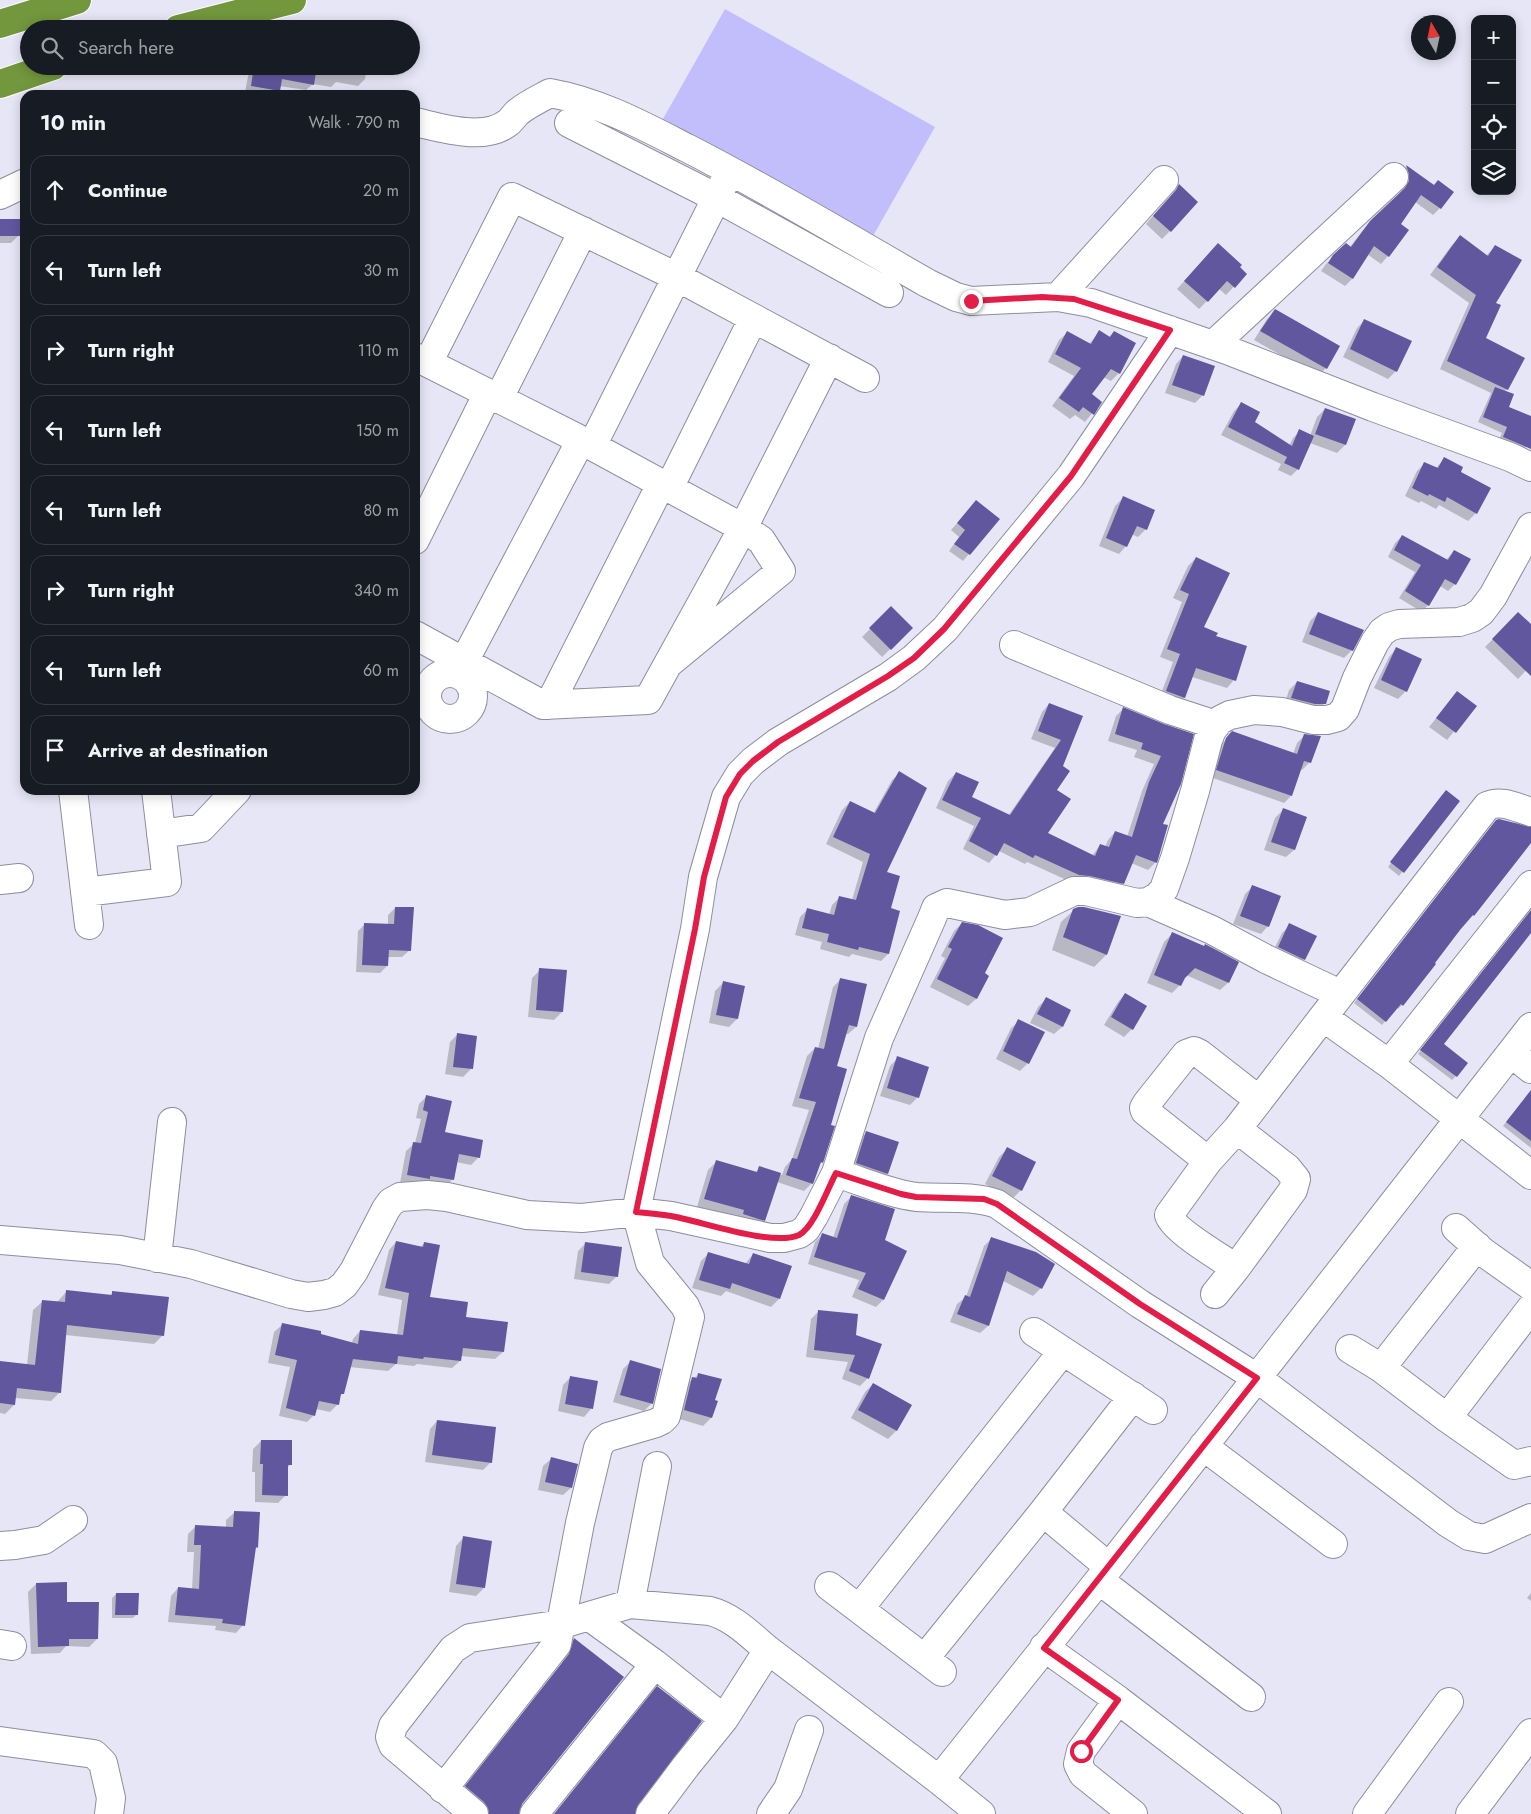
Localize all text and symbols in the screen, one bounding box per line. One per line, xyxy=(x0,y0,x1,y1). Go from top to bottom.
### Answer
north arrow xyxy=(1411,15,1456,60)
map controls xyxy=(1471,15,1516,195)
button: + xyxy=(1471,15,1516,60)
search box xyxy=(20,20,420,75)
icon: search xyxy=(38,34,66,62)
text: Search here xyxy=(78,34,174,61)
button: − xyxy=(1471,60,1516,105)
button: locate xyxy=(1471,105,1516,150)
text: 10 min xyxy=(40,108,106,138)
text: Walk · 790 m xyxy=(308,111,400,134)
button: layers xyxy=(1471,150,1516,195)
icon: ahead xyxy=(41,176,69,204)
text: Continue xyxy=(88,177,167,204)
text: 20 m xyxy=(363,179,399,202)
icon: left xyxy=(41,256,69,284)
text: Turn left xyxy=(88,257,161,284)
text: 30 m xyxy=(363,259,399,282)
route end xyxy=(960,290,983,313)
icon: right xyxy=(41,336,69,364)
text: Turn right xyxy=(88,337,174,364)
text: 110 m xyxy=(358,339,399,362)
icon: left xyxy=(41,416,69,444)
text: Turn left xyxy=(88,417,161,444)
text: 150 m xyxy=(356,419,399,442)
icon: left xyxy=(41,496,69,524)
text: Turn left xyxy=(88,497,161,524)
text: 80 m xyxy=(363,499,399,522)
icon: right xyxy=(41,576,69,604)
text: Turn right xyxy=(88,577,174,604)
text: 340 m xyxy=(354,579,399,602)
icon: left xyxy=(41,656,69,684)
text: Turn left xyxy=(88,657,161,684)
text: 60 m xyxy=(363,659,399,682)
icon: arrive xyxy=(41,736,69,764)
text: Arrive at destination xyxy=(88,737,268,764)
route start xyxy=(1070,1740,1093,1763)

